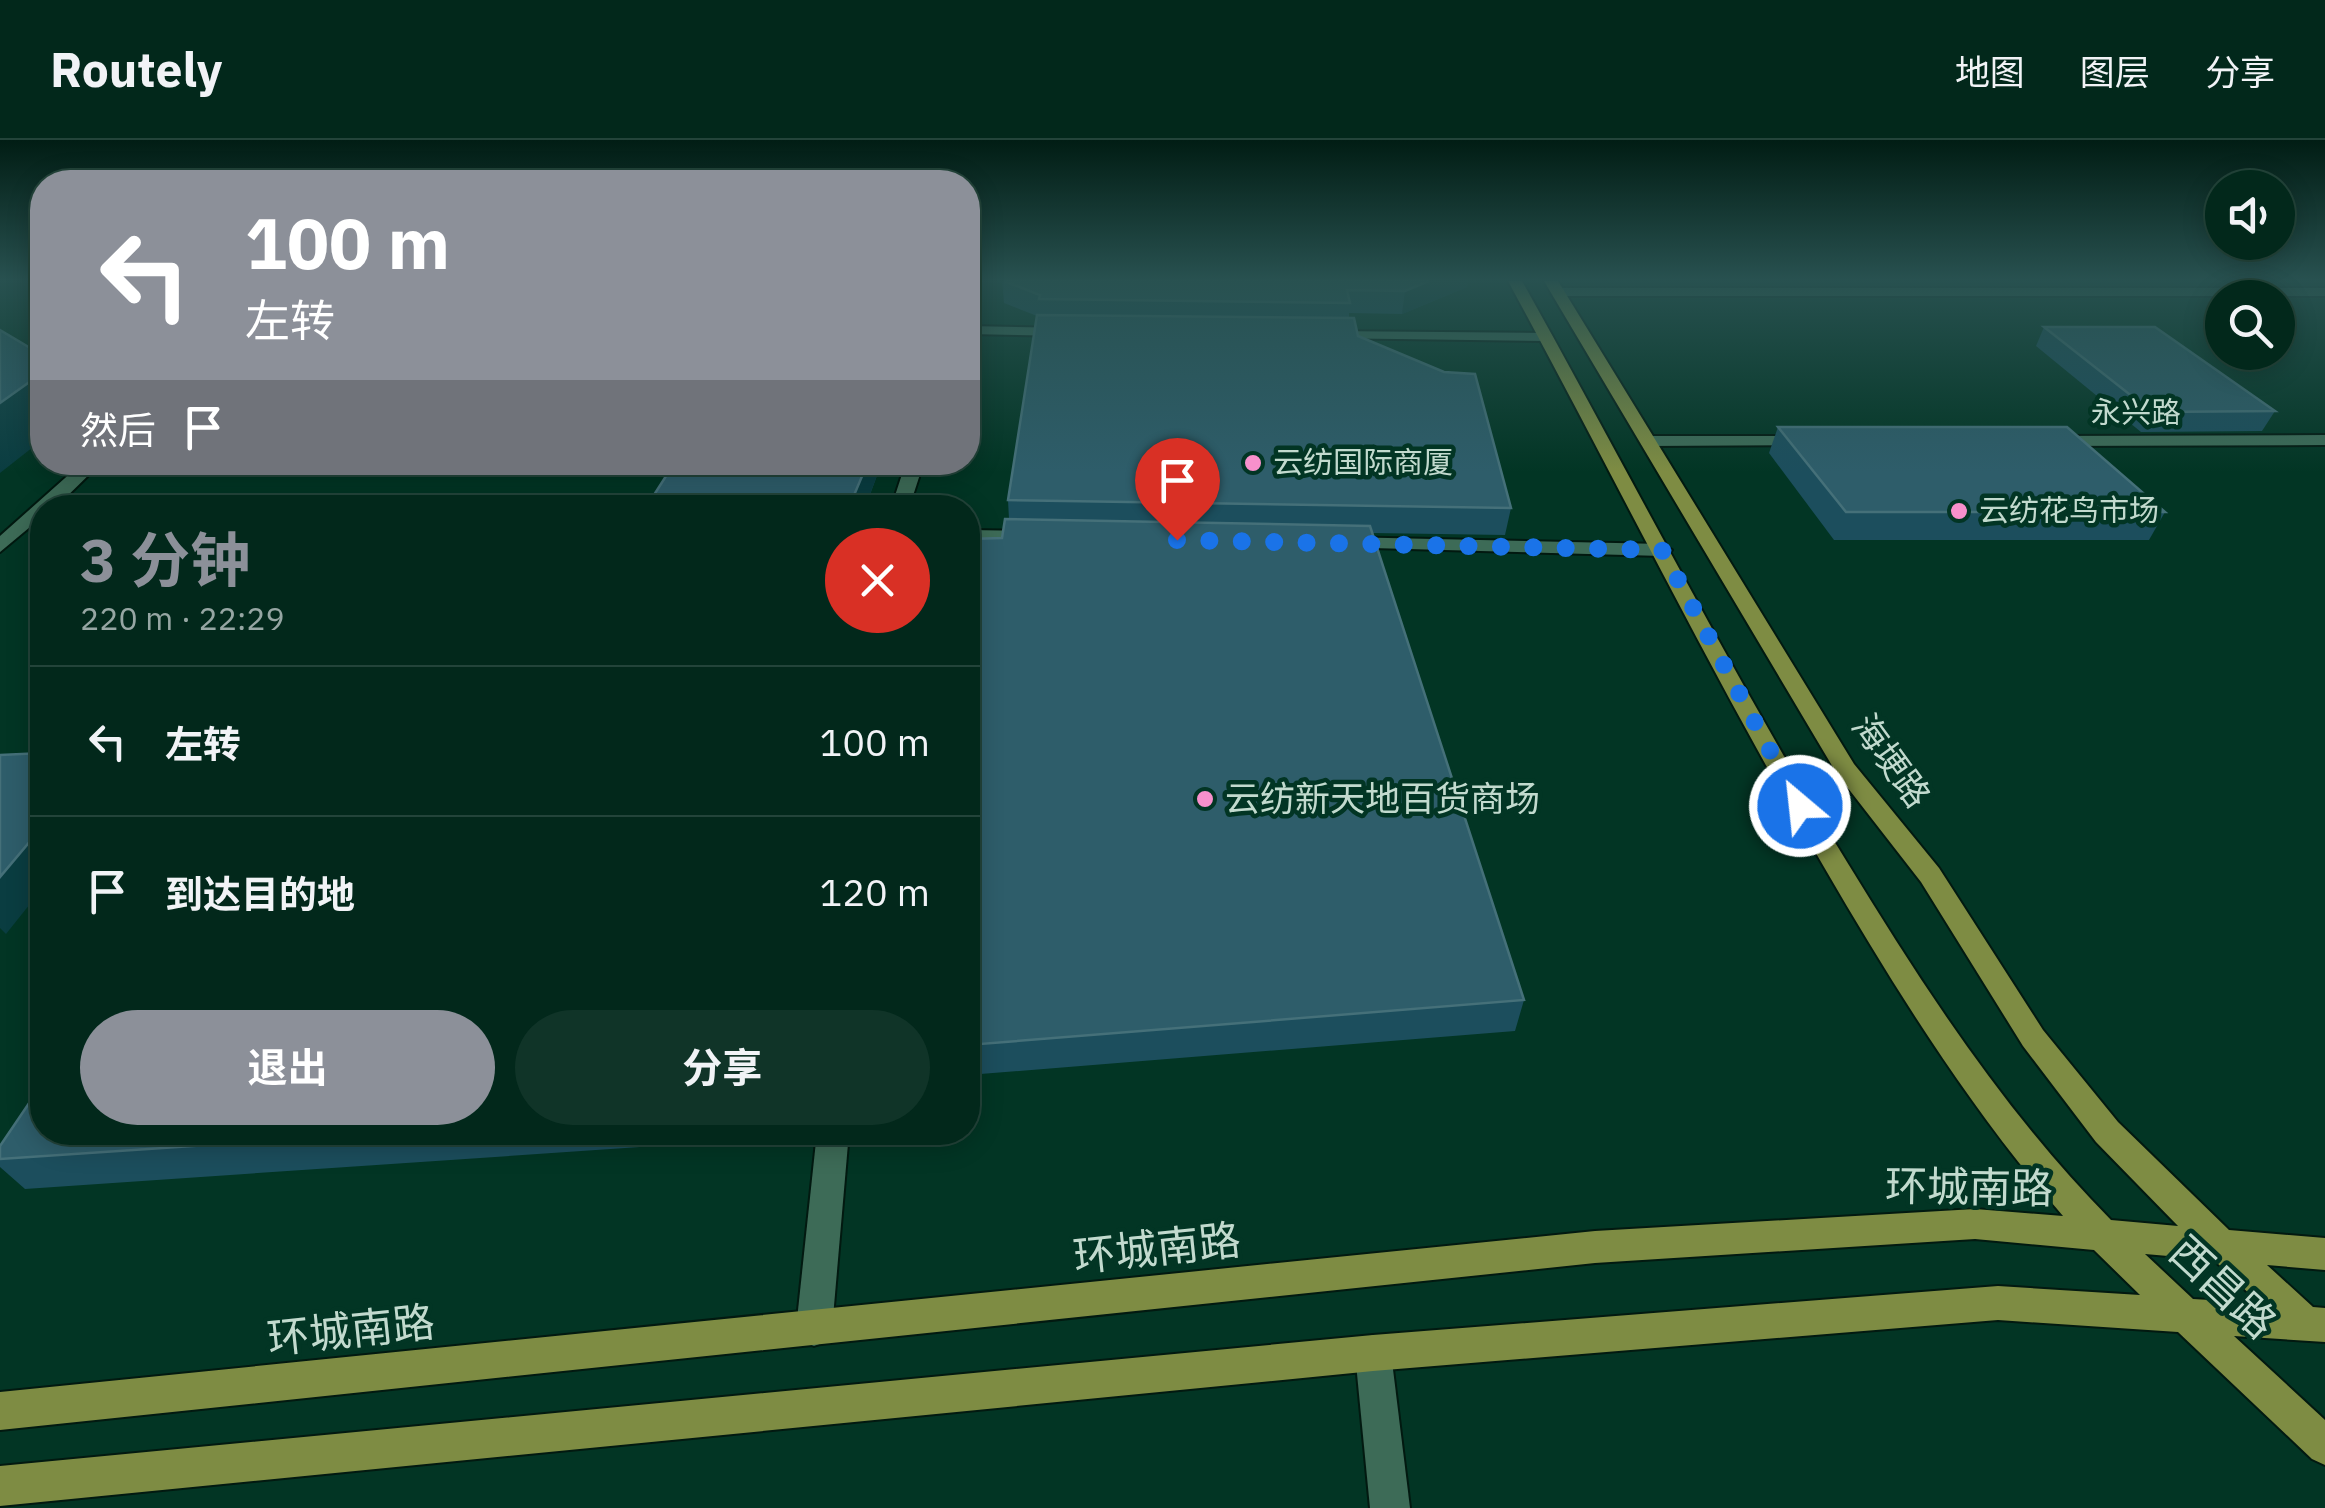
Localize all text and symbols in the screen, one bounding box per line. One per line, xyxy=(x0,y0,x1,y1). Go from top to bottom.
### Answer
text: Routely xyxy=(50,38,222,100)
text: 地图 xyxy=(1955,49,2025,95)
text: 图层 xyxy=(2080,49,2150,95)
text: 分享 xyxy=(2205,49,2275,95)
map controls xyxy=(2205,170,2295,370)
button: sound xyxy=(2205,170,2295,260)
text: 100 m xyxy=(245,197,450,288)
icon: left xyxy=(80,210,210,340)
button: search xyxy=(2205,280,2295,370)
text: 左转 xyxy=(245,291,335,349)
street label: 永兴路 xyxy=(2091,392,2181,431)
icon: arrive xyxy=(176,400,231,455)
text: 然后 xyxy=(80,405,156,454)
pin xyxy=(1135,438,1220,541)
place label: 云纺国际商厦 xyxy=(1273,442,1453,481)
marker: 云纺国际商厦 xyxy=(1242,452,1264,474)
icon: arrive xyxy=(1150,453,1205,508)
place label: 云纺花鸟市场 xyxy=(1979,490,2159,529)
marker: 云纺花鸟市场 xyxy=(1948,500,1970,522)
text: 3 分钟 xyxy=(80,520,250,599)
button: close xyxy=(825,528,930,633)
text: 220 m · 22:29 xyxy=(80,597,285,639)
street label: 海埂路 xyxy=(1842,704,1941,816)
icon: left xyxy=(80,714,135,769)
text: 100 m xyxy=(819,717,930,766)
text: 左转 xyxy=(165,719,241,768)
position arrow xyxy=(1748,754,1852,858)
place label: 云纺新天地百货商场 xyxy=(1225,775,1540,821)
marker: 云纺新天地百货商场 xyxy=(1194,788,1216,810)
icon: arrive xyxy=(80,864,135,919)
text: 120 m xyxy=(819,867,930,916)
text: 到达目的地 xyxy=(165,869,355,918)
button: 退出 xyxy=(80,1010,495,1125)
button: 分享 xyxy=(515,1010,930,1125)
street label: 环城南路 xyxy=(1885,1158,2053,1215)
street label: 环城南路 xyxy=(1071,1211,1243,1284)
street label: 西昌路 xyxy=(2159,1224,2288,1350)
street label: 环城南路 xyxy=(265,1293,437,1366)

